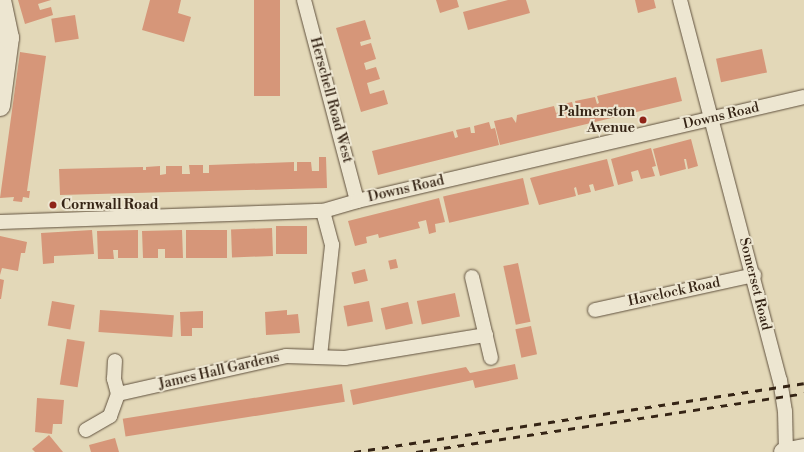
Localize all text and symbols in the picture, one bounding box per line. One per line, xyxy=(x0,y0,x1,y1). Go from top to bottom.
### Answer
street label: Herschell Road West xyxy=(306,35,356,165)
street label: Downs Road xyxy=(681,99,761,133)
place label: Palmerston Avenue xyxy=(558,104,635,136)
marker: Palmerston Avenue xyxy=(638,115,648,125)
street label: Downs Road xyxy=(366,172,446,206)
place label: Cornwall Road xyxy=(61,197,159,213)
marker: Cornwall Road xyxy=(48,200,58,210)
street label: Somerset Road xyxy=(735,236,775,332)
street label: Havelock Road xyxy=(626,274,722,310)
street label: James Hall Gardens xyxy=(157,349,281,393)

